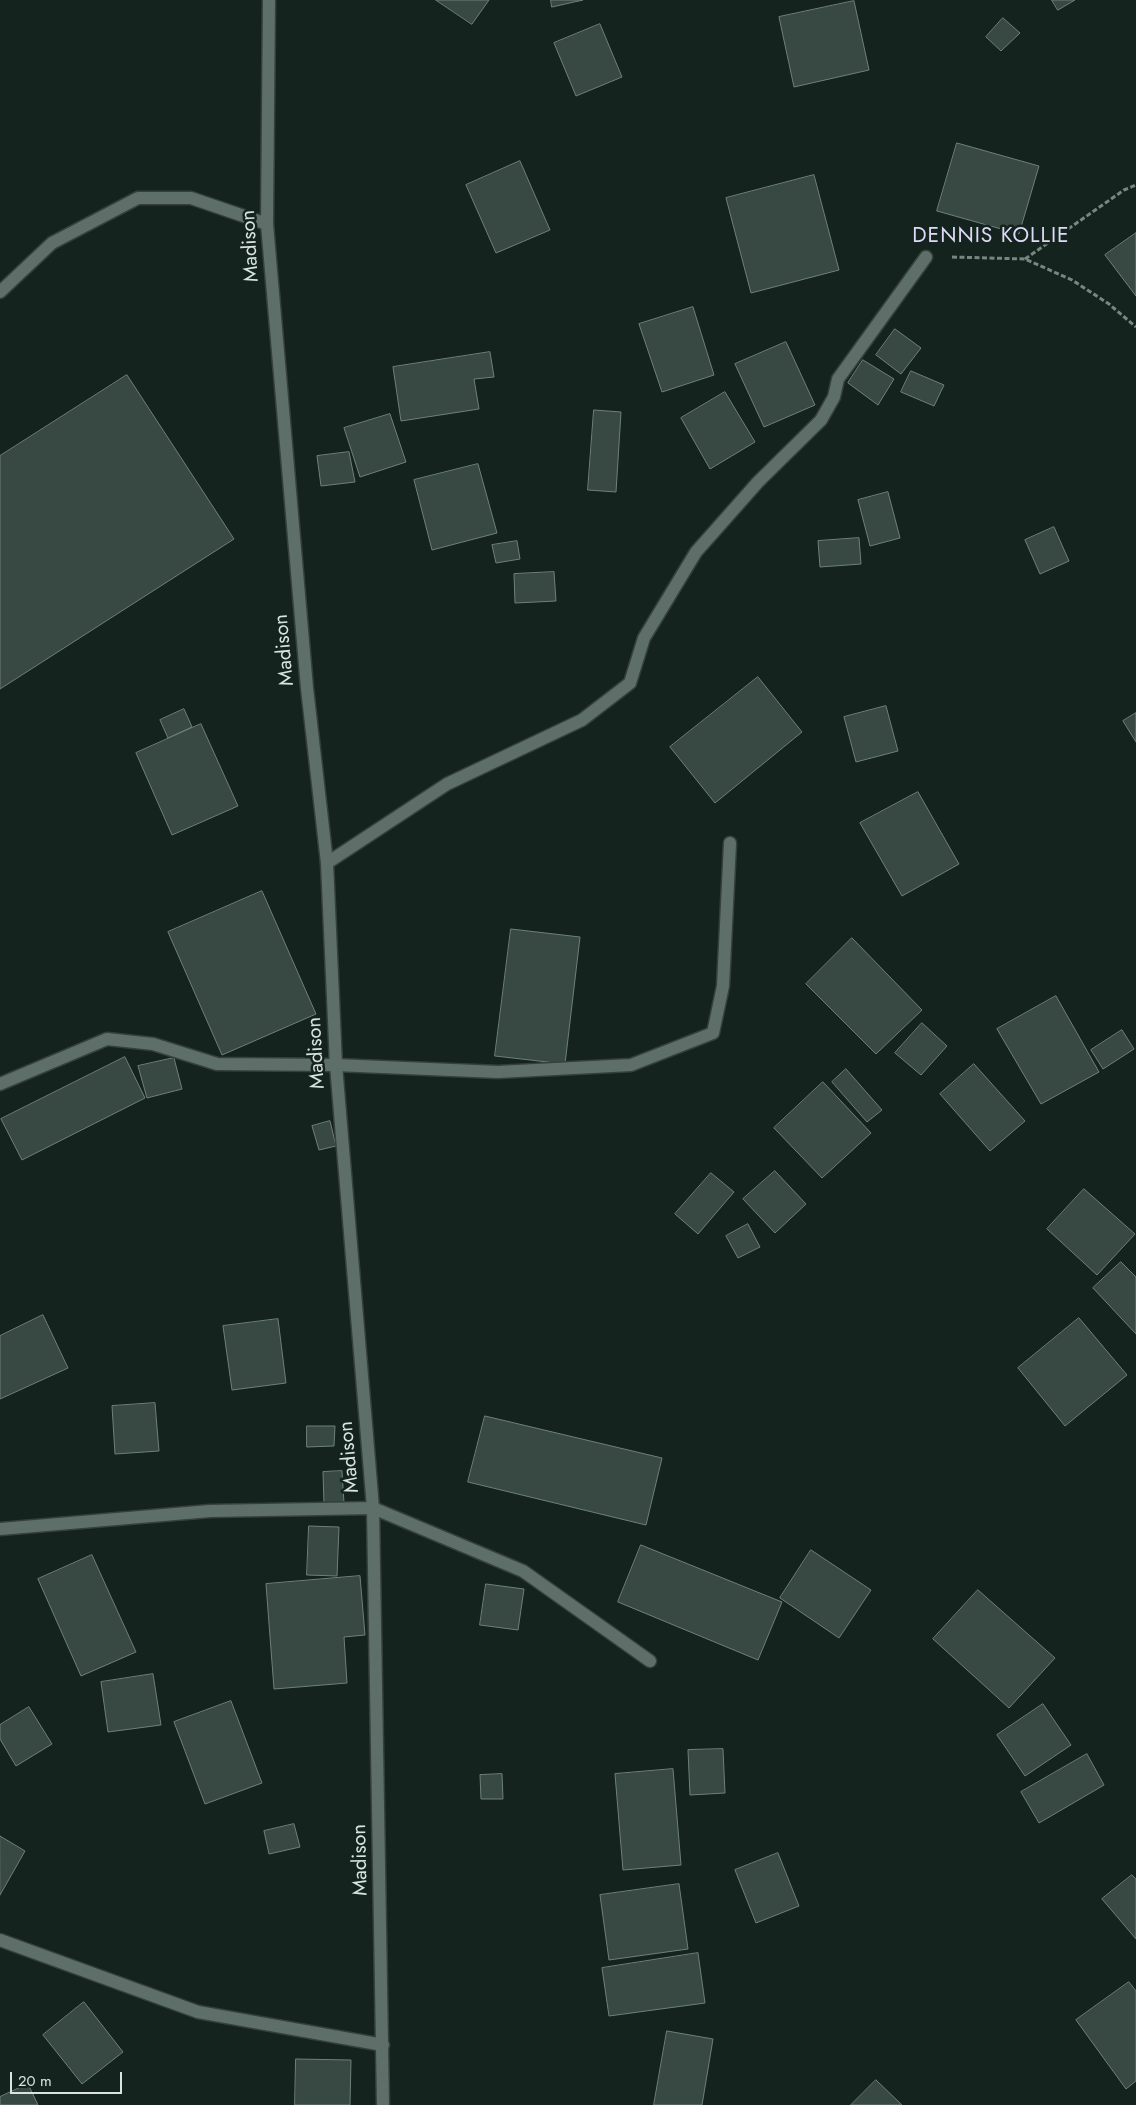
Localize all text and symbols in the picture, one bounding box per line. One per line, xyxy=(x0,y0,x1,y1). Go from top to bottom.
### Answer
street label: Madison xyxy=(237,209,265,283)
district label: DENNIS KOLLIE xyxy=(911,224,1071,250)
street label: Madison xyxy=(270,613,300,687)
street label: Madison xyxy=(303,1016,331,1090)
street label: Madison xyxy=(335,1420,365,1494)
street label: Madison xyxy=(348,1824,374,1896)
scale bar xyxy=(12,2062,125,2094)
text: 20 m xyxy=(18,2070,52,2092)

